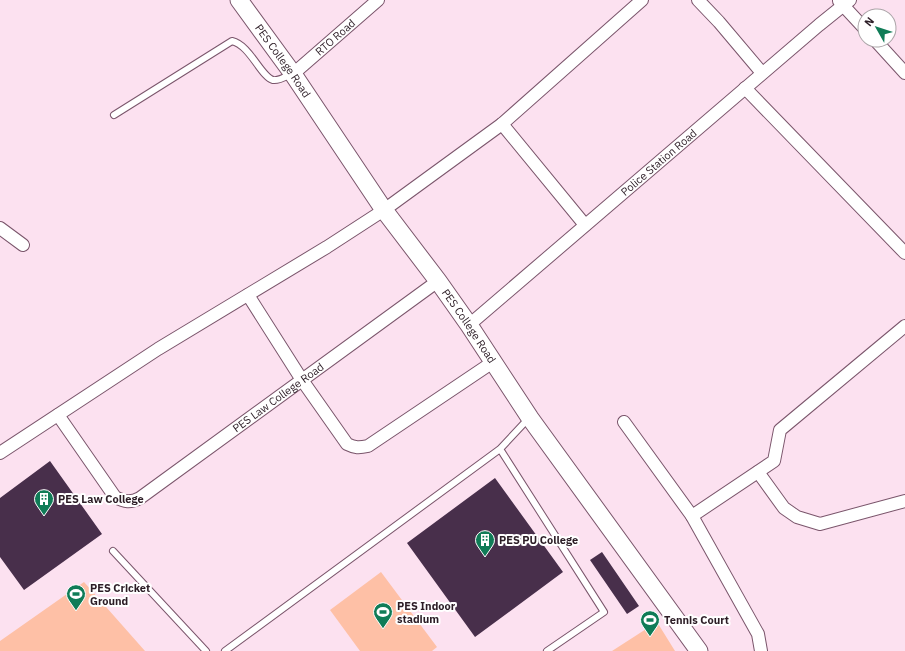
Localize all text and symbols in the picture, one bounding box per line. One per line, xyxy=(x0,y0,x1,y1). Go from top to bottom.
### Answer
north arrow xyxy=(857,8,897,48)
text: N xyxy=(861,14,877,29)
street label: RTO Road xyxy=(312,16,358,58)
street label: PES College Road xyxy=(252,21,314,100)
street label: Police Station Road xyxy=(618,126,700,199)
street label: PES College Road xyxy=(439,286,499,366)
street label: PES Law College Road xyxy=(230,360,326,435)
building icon: PES Law College xyxy=(33,488,55,516)
place label: PES Law College xyxy=(58,492,144,506)
building icon: PES PU College xyxy=(474,529,496,557)
place label: PES PU College xyxy=(499,533,578,547)
place label: PES Cricket Ground xyxy=(90,581,150,608)
sports icon: PES Cricket Ground xyxy=(65,583,87,611)
place label: PES Indoor stadium xyxy=(397,599,456,626)
sports icon: PES Indoor stadium xyxy=(372,601,394,629)
sports icon: Tennis Court xyxy=(639,609,661,637)
place label: Tennis Court xyxy=(664,613,729,627)

